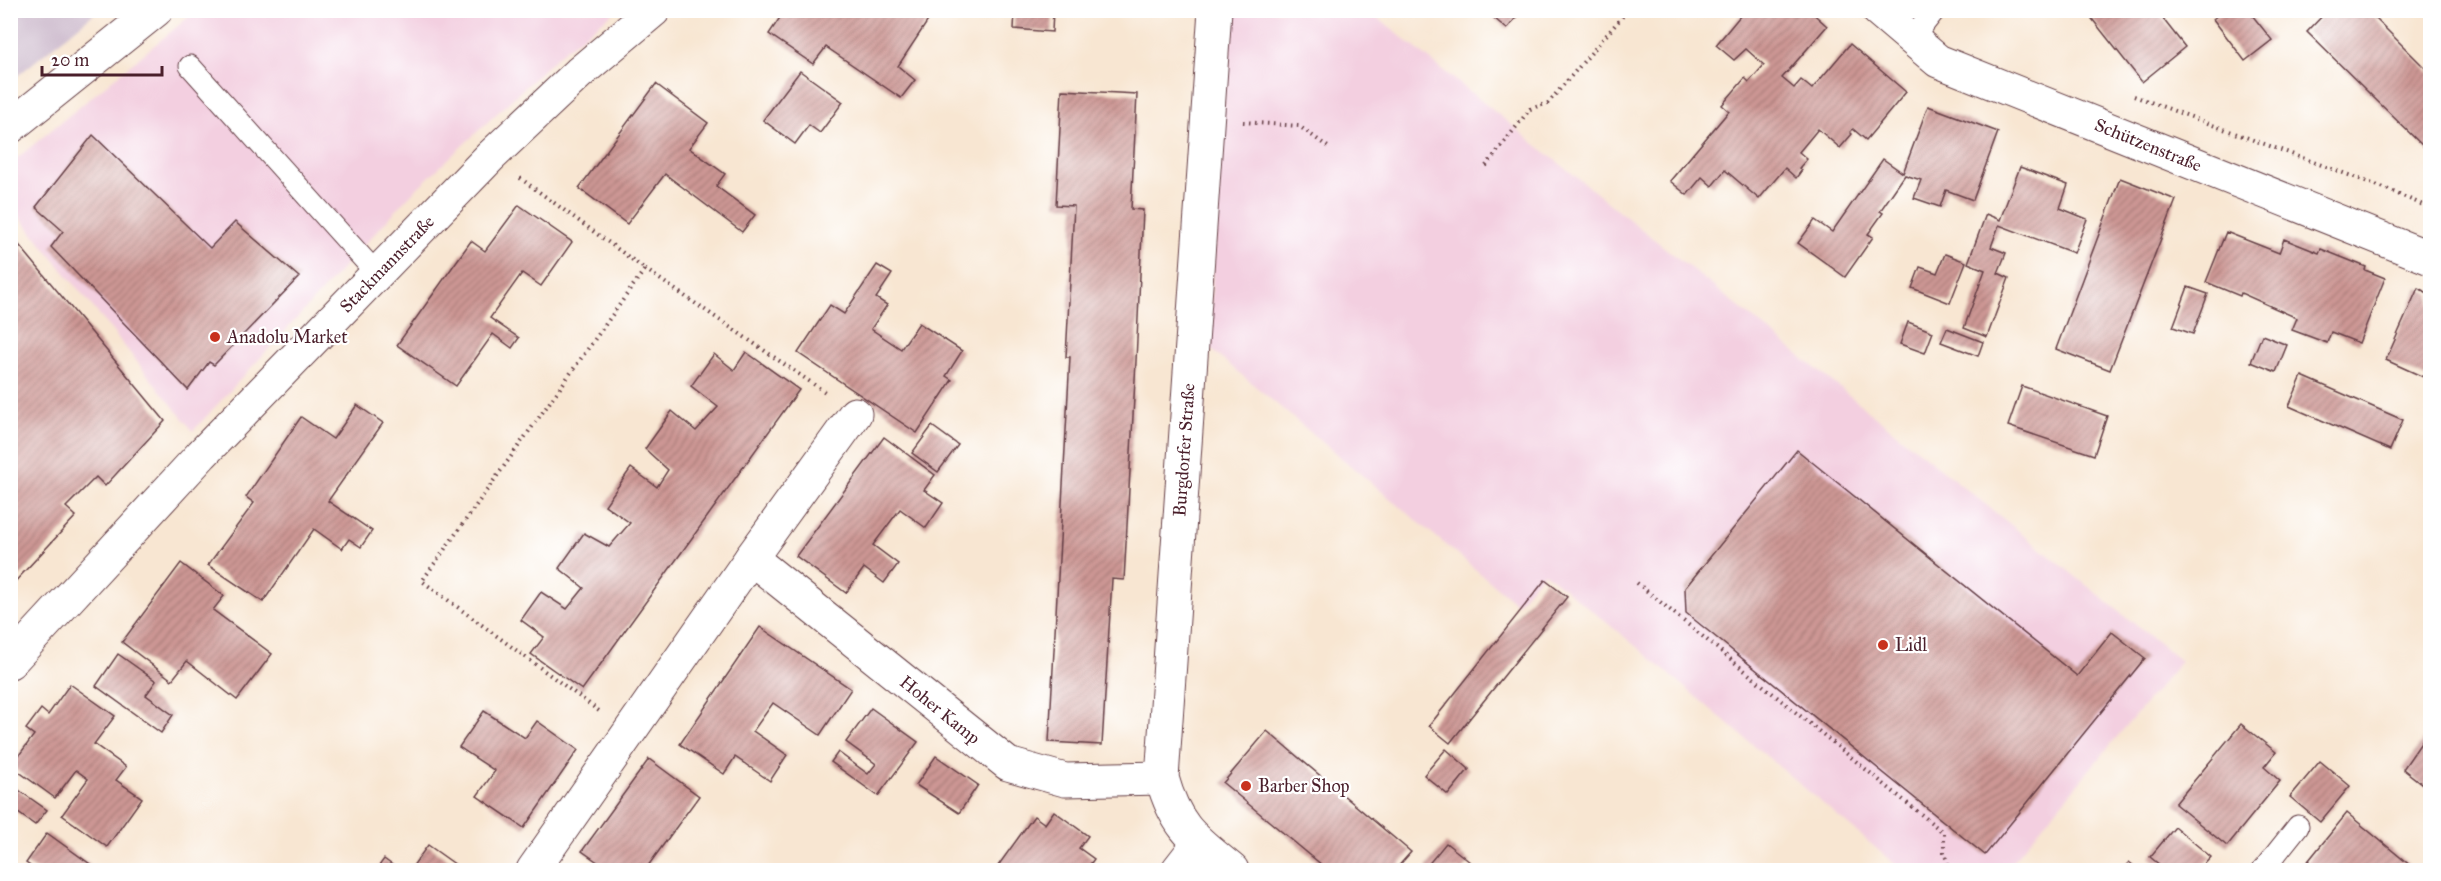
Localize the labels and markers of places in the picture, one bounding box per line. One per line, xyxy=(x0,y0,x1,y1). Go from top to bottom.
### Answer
place label: Anadolu Market xyxy=(226,326,348,348)
marker: Anadolu Market xyxy=(208,330,222,344)
place label: Lidl xyxy=(1895,634,1927,656)
marker: Lidl xyxy=(1876,638,1890,652)
place label: Barber Shop xyxy=(1258,775,1350,797)
marker: Barber Shop xyxy=(1239,779,1253,793)

